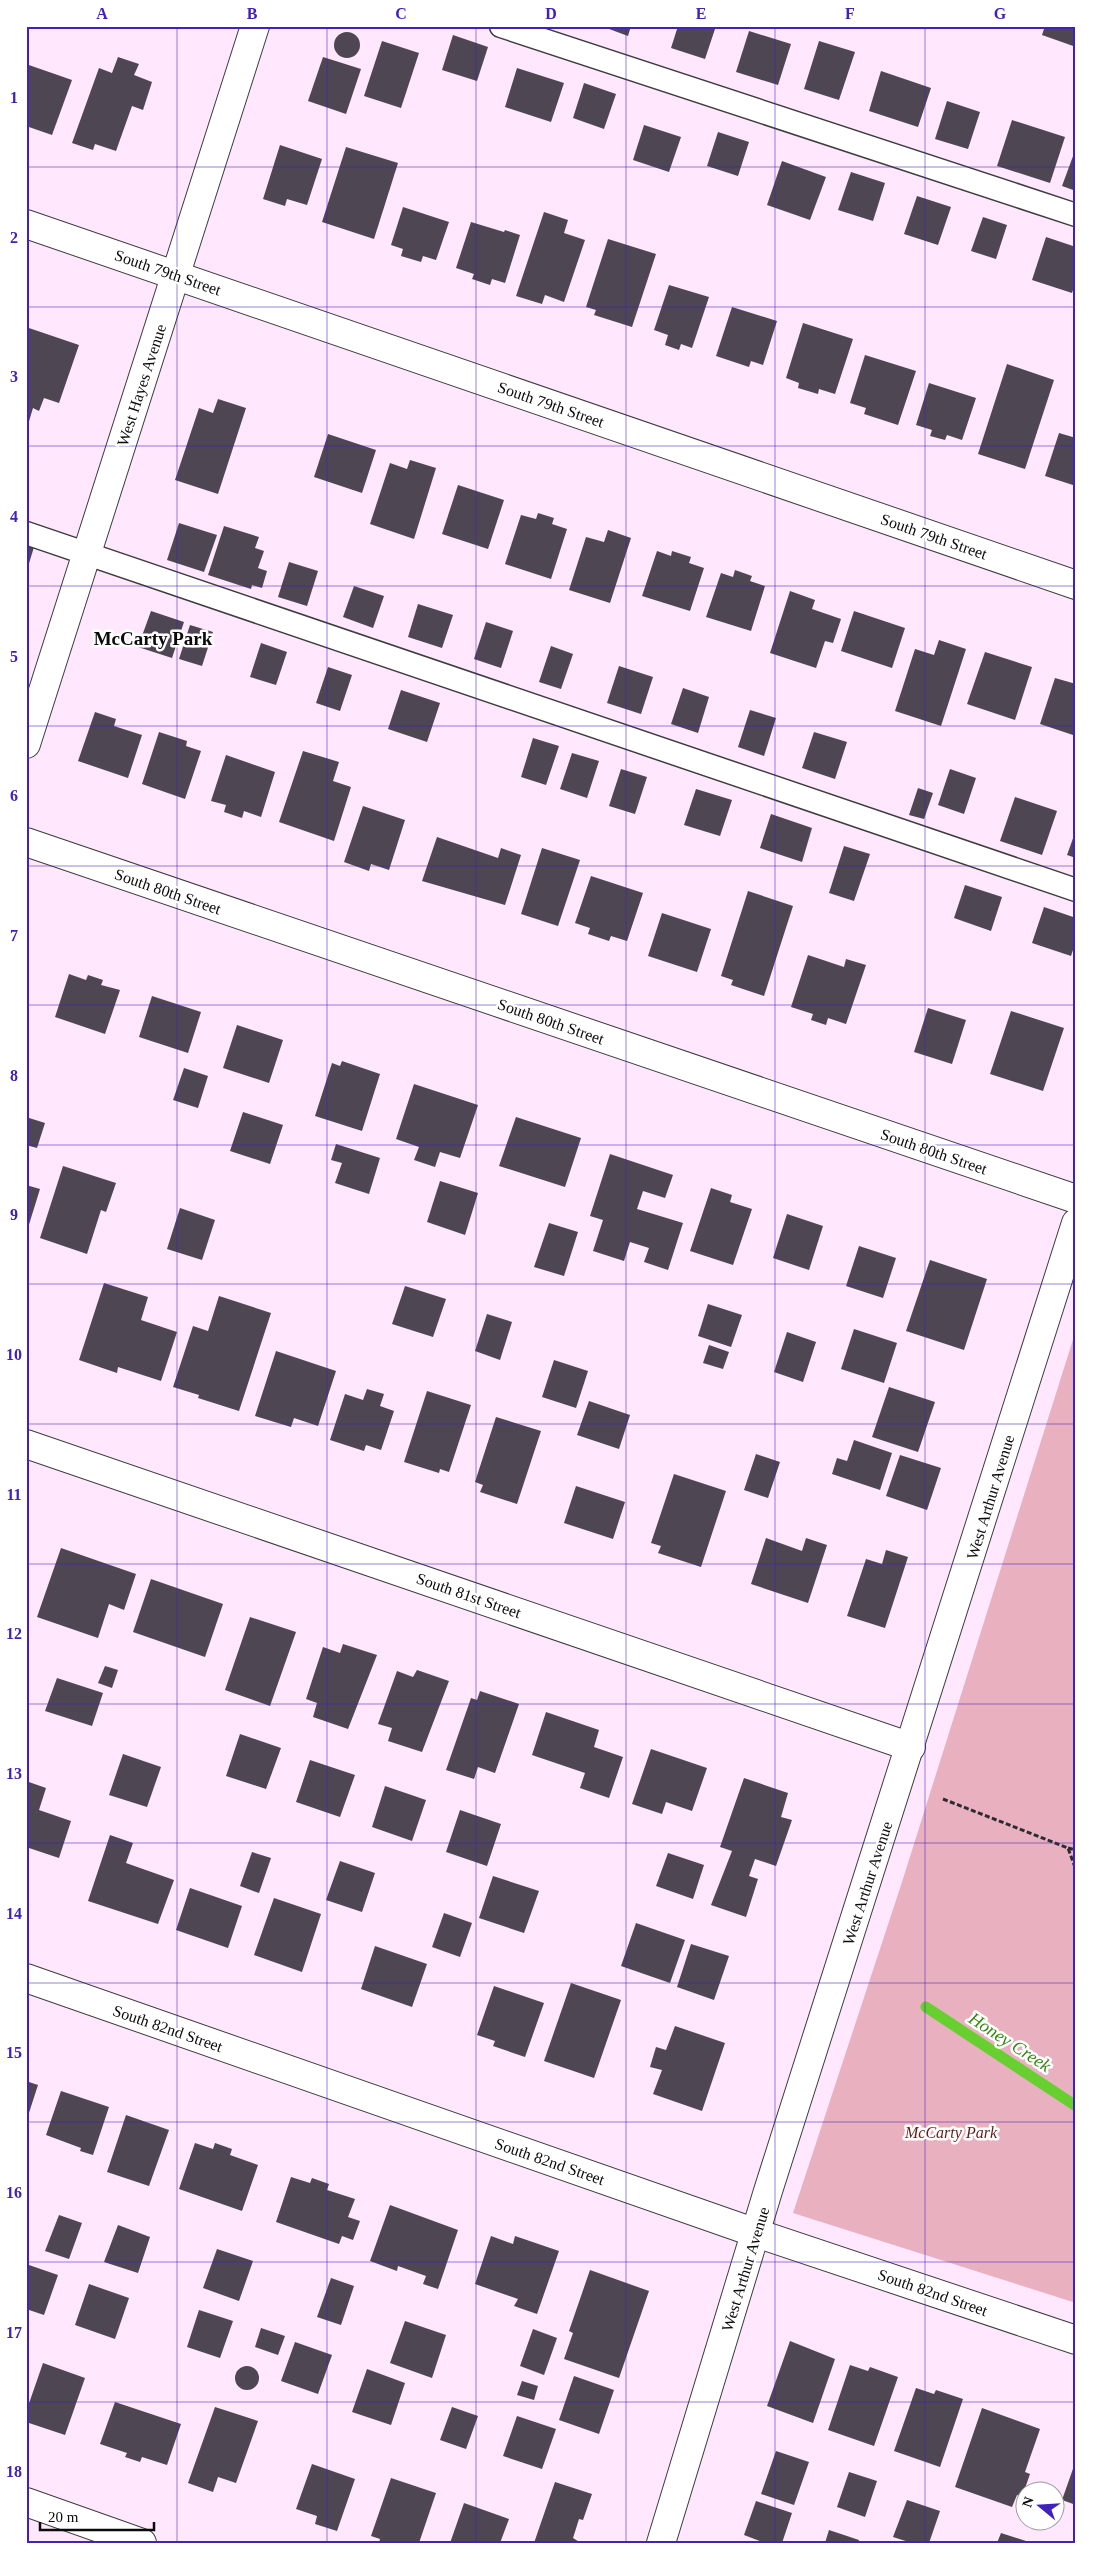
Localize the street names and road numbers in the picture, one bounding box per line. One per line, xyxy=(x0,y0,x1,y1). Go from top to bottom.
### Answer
street label: South 79th Street xyxy=(113,246,224,299)
street label: West Hayes Avenue xyxy=(114,322,170,449)
street label: South 79th Street xyxy=(496,378,607,431)
street label: South 79th Street xyxy=(879,510,990,563)
street label: South 80th Street xyxy=(113,865,224,918)
street label: South 80th Street xyxy=(496,995,607,1048)
street label: South 80th Street xyxy=(879,1125,990,1178)
street label: West Arthur Avenue xyxy=(963,1433,1017,1561)
street label: South 81st Street xyxy=(414,1570,524,1621)
street label: West Arthur Avenue xyxy=(839,1819,896,1947)
street label: South 82nd Street xyxy=(111,2002,225,2055)
street label: South 82nd Street xyxy=(493,2135,607,2188)
street label: West Arthur Avenue xyxy=(718,2205,772,2333)
street label: South 82nd Street xyxy=(876,2266,990,2319)

